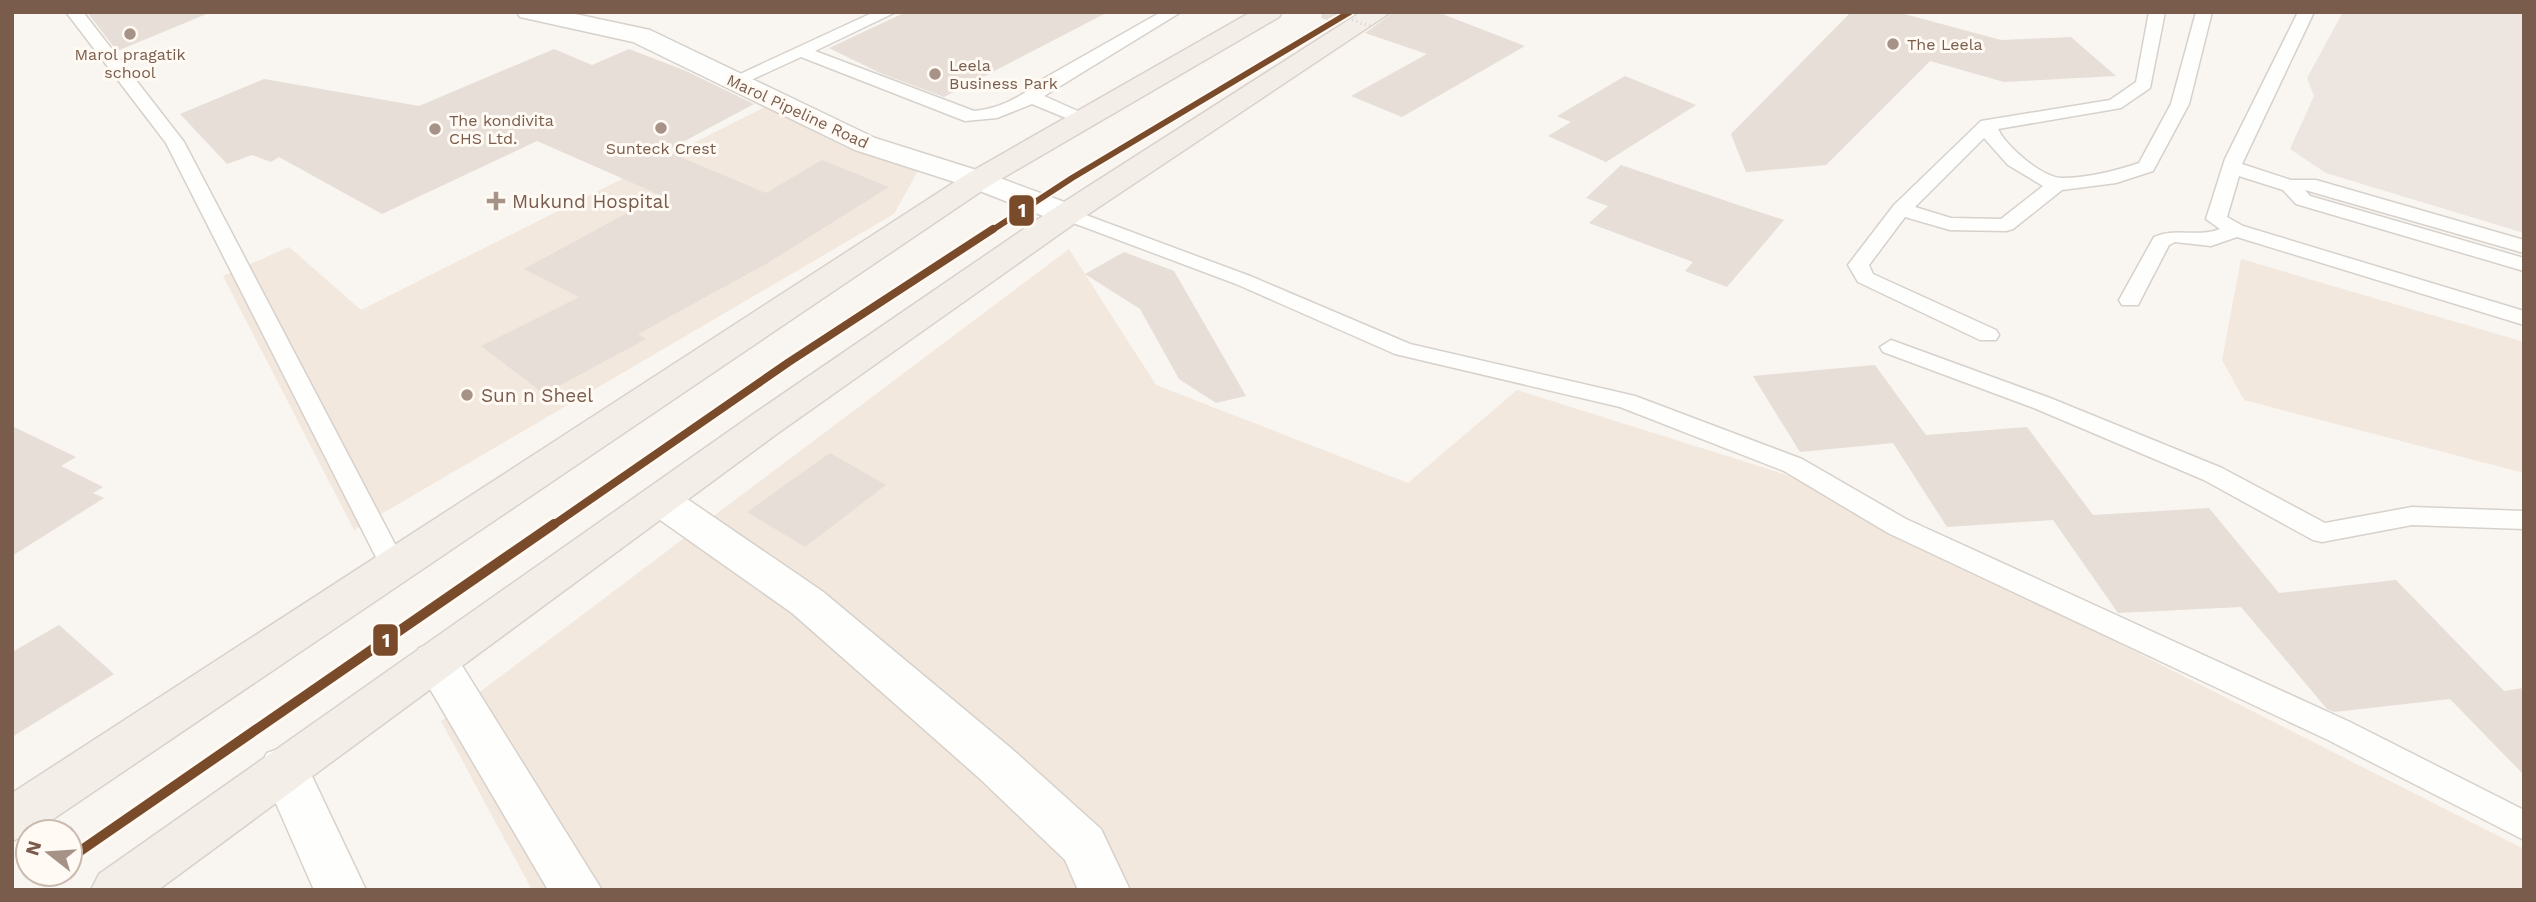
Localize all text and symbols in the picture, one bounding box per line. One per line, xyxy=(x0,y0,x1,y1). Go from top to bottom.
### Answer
marker: Marol pragatik school xyxy=(122,26,138,42)
place label: The Leela xyxy=(1907,35,1983,54)
marker: The Leela xyxy=(1885,36,1901,52)
place label: Marol pragatik school xyxy=(75,45,185,82)
place label: Leela Business Park xyxy=(949,56,1058,93)
marker: Leela Business Park xyxy=(927,66,943,82)
street label: Marol Pipeline Road xyxy=(724,70,872,153)
place label: The kondivita CHS Ltd. xyxy=(449,111,554,148)
marker: Sunteck Crest xyxy=(653,120,669,136)
marker: The kondivita CHS Ltd. xyxy=(427,121,443,137)
place label: Sunteck Crest xyxy=(606,139,717,158)
place label: Mukund Hospital xyxy=(512,190,669,213)
marker: Mukund Hospital xyxy=(486,191,506,211)
line badge: 1 xyxy=(1008,194,1035,227)
text: 1 xyxy=(1018,199,1026,222)
place label: Sun n Sheel xyxy=(481,384,593,407)
marker: Sun n Sheel xyxy=(459,387,475,403)
line badge: 1 xyxy=(372,623,399,657)
text: 1 xyxy=(382,629,390,652)
north arrow xyxy=(14,818,84,888)
text: N xyxy=(20,838,46,858)

